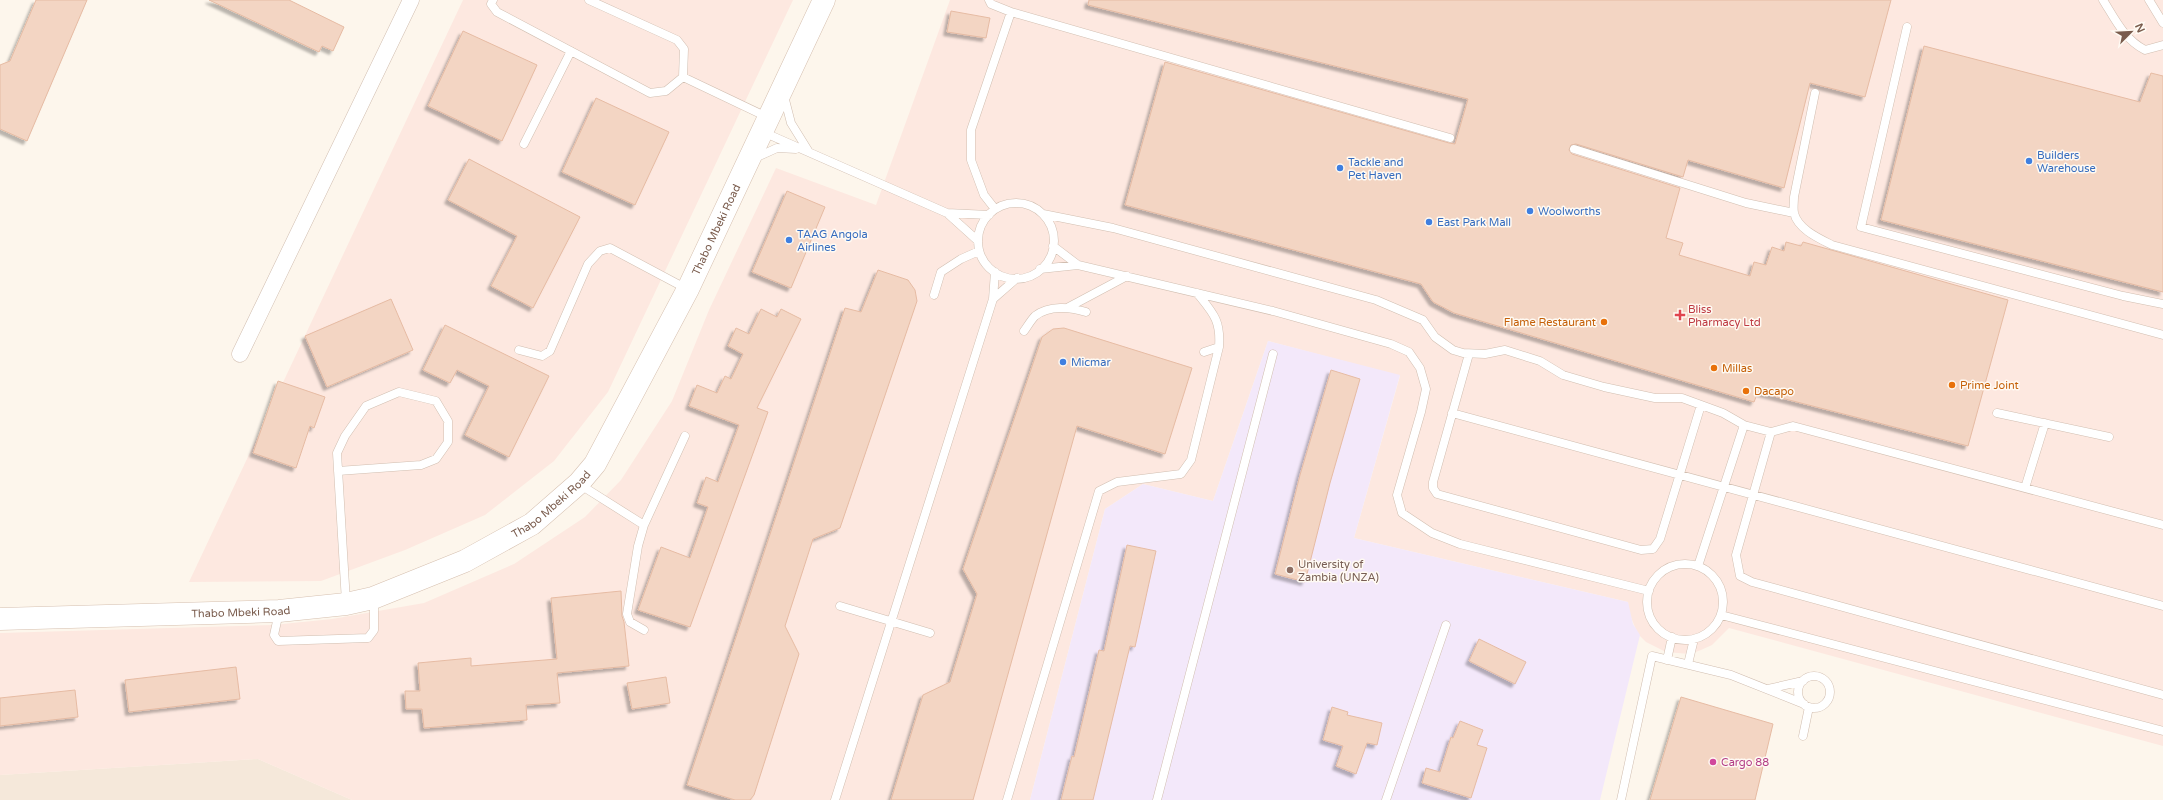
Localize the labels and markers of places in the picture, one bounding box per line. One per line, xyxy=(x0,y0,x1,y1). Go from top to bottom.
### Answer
place label: Builders Warehouse xyxy=(2037,149,2096,175)
place label: Tackle and Pet Haven xyxy=(1348,156,1404,182)
marker: Builders Warehouse xyxy=(2024,156,2034,166)
marker: Tackle and Pet Haven xyxy=(1335,163,1345,173)
place label: Woolworths xyxy=(1538,205,1600,218)
marker: Woolworths xyxy=(1525,206,1535,216)
place label: East Park Mall xyxy=(1437,216,1511,229)
marker: East Park Mall xyxy=(1424,217,1434,227)
place label: TAAG Angola Airlines xyxy=(797,228,868,254)
marker: TAAG Angola Airlines xyxy=(784,235,794,245)
place label: Bliss Pharmacy Ltd xyxy=(1688,303,1761,329)
marker: Bliss Pharmacy Ltd xyxy=(1675,310,1685,320)
place label: Flame Restaurant xyxy=(1504,316,1596,329)
marker: Flame Restaurant xyxy=(1599,317,1609,327)
place label: Micmar xyxy=(1071,356,1111,369)
marker: Micmar xyxy=(1058,357,1068,367)
place label: Millas xyxy=(1722,362,1752,375)
marker: Millas xyxy=(1709,363,1719,373)
place label: Prime Joint xyxy=(1960,379,2019,392)
marker: Prime Joint xyxy=(1947,380,1957,390)
place label: Dacapo xyxy=(1754,385,1794,398)
marker: Dacapo xyxy=(1741,386,1751,396)
place label: University of Zambia (UNZA) xyxy=(1298,558,1379,584)
marker: University of Zambia (UNZA) xyxy=(1285,565,1295,575)
place label: Cargo 88 xyxy=(1721,756,1769,769)
marker: Cargo 88 xyxy=(1708,757,1718,767)

